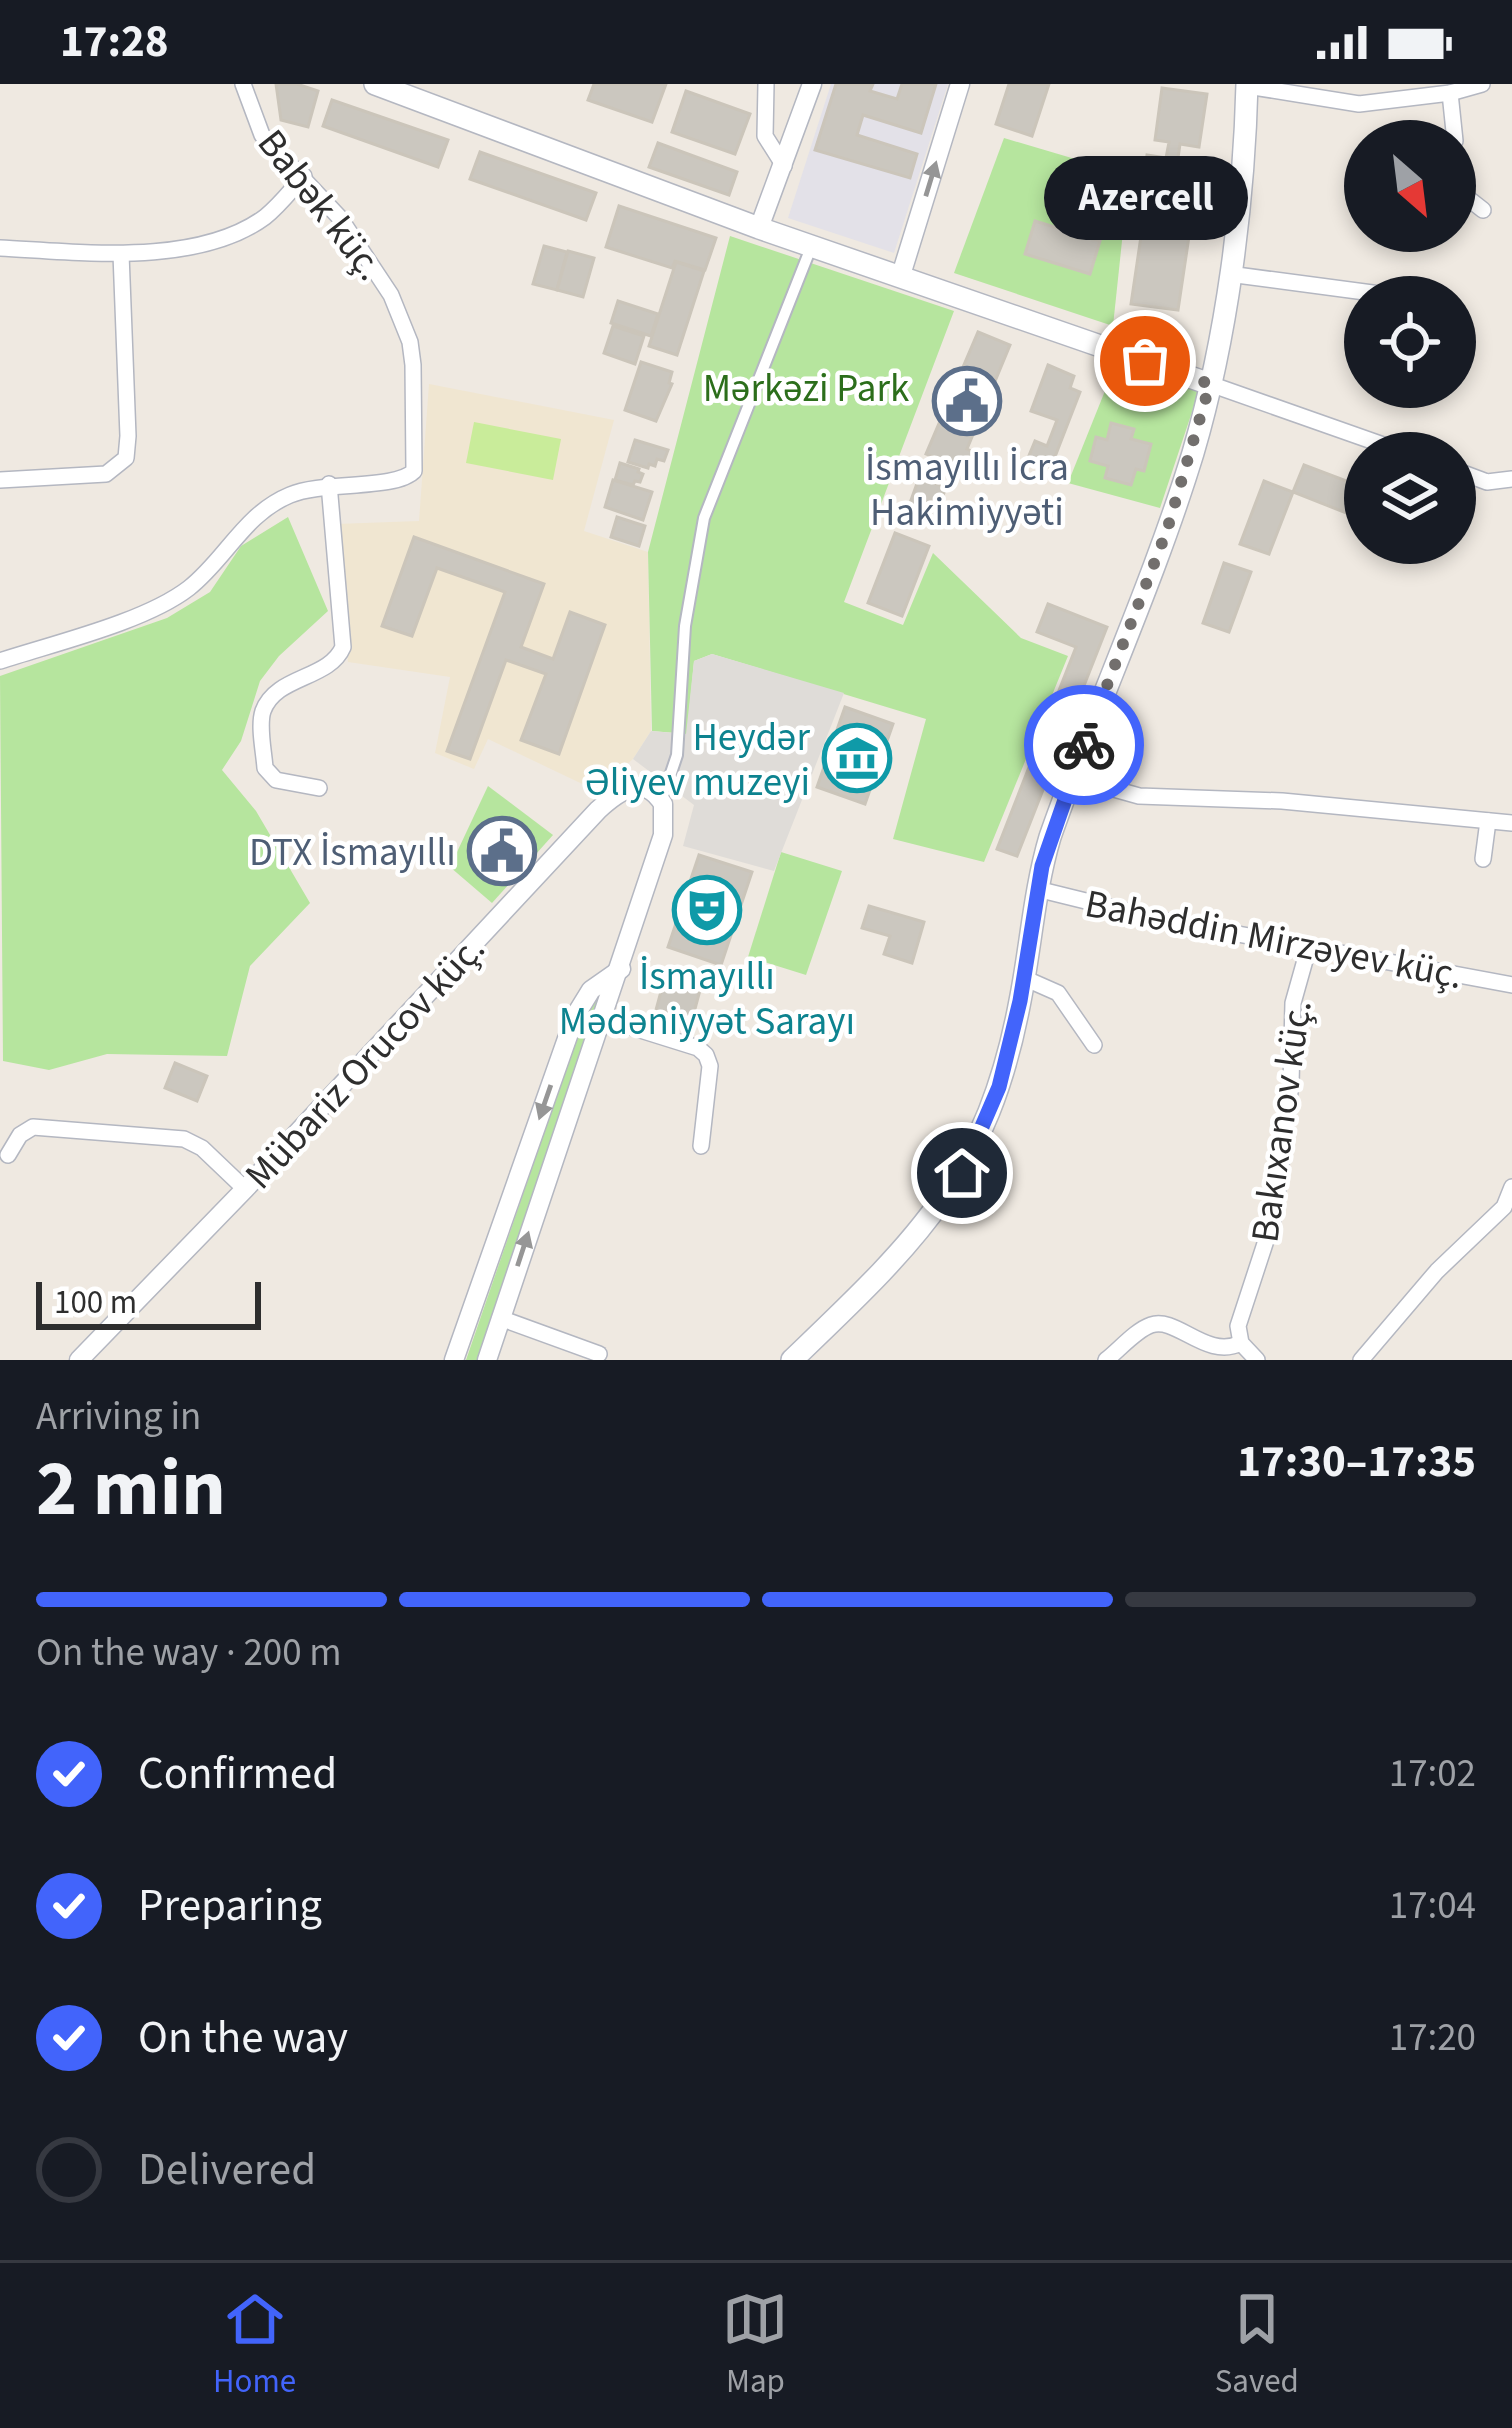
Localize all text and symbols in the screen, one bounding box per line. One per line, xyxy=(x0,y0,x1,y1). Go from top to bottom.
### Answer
text: 17:28 xyxy=(60,10,169,74)
street label: Babək küç. xyxy=(244,118,397,293)
north arrow xyxy=(1344,120,1476,252)
map controls xyxy=(1344,120,1476,564)
callout: Azercell xyxy=(1043,157,1247,241)
one-way arrow xyxy=(922,161,941,197)
text: Azercell xyxy=(1079,170,1213,226)
button: locate xyxy=(1344,276,1476,408)
pin xyxy=(1094,310,1196,412)
icon: bag xyxy=(1112,328,1178,394)
park label: Mərkəzi Park xyxy=(703,361,909,417)
public building icon: İsmayıllı İcra Hakimiyyəti xyxy=(932,366,1002,436)
button: layers xyxy=(1344,432,1476,564)
place label: İsmayıllı İcra Hakimiyyəti xyxy=(865,440,1069,541)
courier xyxy=(1024,685,1144,805)
place label: Heydər Əliyev muzeyi xyxy=(584,710,810,811)
icon: bike xyxy=(1051,712,1117,778)
museum icon: Heydər Əliyev muzeyi xyxy=(822,723,892,793)
public building icon: DTX İsmayıllı xyxy=(467,816,537,886)
place label: DTX İsmayıllı xyxy=(249,825,456,881)
theatre icon: İsmayıllı Mədəniyyət Sarayı xyxy=(672,875,742,945)
street label: Bahəddin Mirzəyev küç. xyxy=(1080,876,1467,1004)
street label: Mübariz Orucov küç. xyxy=(233,923,498,1202)
place label: İsmayıllı Mədəniyyət Sarayı xyxy=(559,949,855,1050)
street label: Bakıxanov küç. xyxy=(1237,997,1327,1246)
one-way arrow xyxy=(535,1085,553,1121)
pin xyxy=(911,1122,1013,1224)
icon: home xyxy=(929,1140,995,1206)
one-way arrow xyxy=(514,1230,533,1267)
scale bar xyxy=(36,1276,261,1329)
text: 100 m xyxy=(54,1279,137,1326)
text: Arriving in xyxy=(36,1389,201,1445)
text: 17:30–17:35 xyxy=(1237,1430,1476,1494)
text: 2 min xyxy=(36,1434,226,1545)
text: On the way · 200 m xyxy=(36,1625,342,1681)
icon: check xyxy=(36,1741,102,1807)
text: Confirmed xyxy=(138,1742,337,1806)
text: 17:02 xyxy=(1389,1746,1476,1802)
icon: check xyxy=(36,1873,102,1939)
text: Preparing xyxy=(138,1874,322,1938)
text: 17:04 xyxy=(1389,1878,1476,1934)
icon: check xyxy=(36,2005,102,2071)
text: On the way xyxy=(138,2006,348,2070)
text: 17:20 xyxy=(1389,2010,1476,2066)
text: Delivered xyxy=(138,2138,316,2202)
tab: Home xyxy=(213,2286,296,2405)
tab: Map xyxy=(722,2286,788,2405)
tab: Saved xyxy=(1215,2286,1299,2405)

